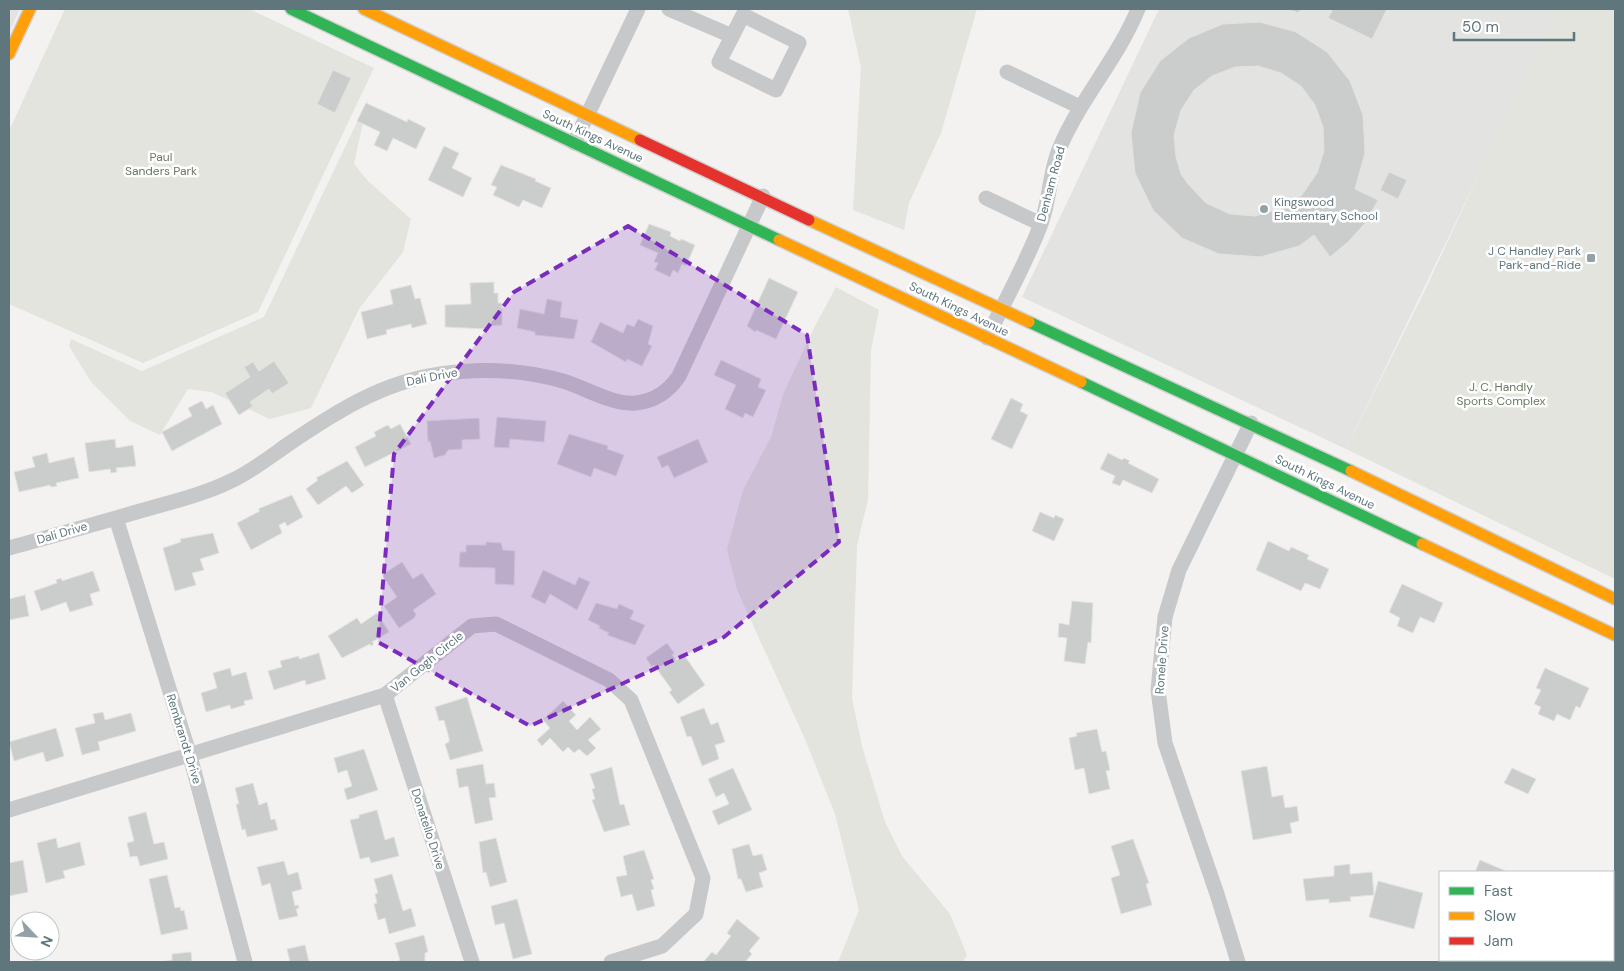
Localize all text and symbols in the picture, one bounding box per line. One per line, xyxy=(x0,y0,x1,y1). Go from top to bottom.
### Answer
scale bar xyxy=(1454,10,1574,42)
text: 50 m xyxy=(1462,17,1499,37)
street label: South Kings Avenue xyxy=(540,106,646,166)
street label: Denham Road xyxy=(1033,145,1069,223)
park label: Paul Sanders Park xyxy=(125,149,197,179)
place label: Kingswood Elementary School xyxy=(1274,194,1378,224)
marker: Kingswood Elementary School xyxy=(1258,203,1270,215)
place label: J C Handley Park Park-and-Ride xyxy=(1488,243,1581,273)
marker: J C Handley Park Park-and-Ride xyxy=(1585,252,1597,264)
street label: South Kings Avenue xyxy=(906,278,1012,340)
street label: Dali Drive xyxy=(405,364,459,390)
park label: J. C. Handly Sports Complex xyxy=(1456,379,1546,409)
street label: South Kings Avenue xyxy=(1272,451,1378,513)
street label: Dali Drive xyxy=(35,518,89,548)
street label: Ronele Drive xyxy=(1152,625,1172,695)
street label: Van Gogh Circle xyxy=(387,628,467,696)
street label: Rembrandt Drive xyxy=(163,692,205,786)
street label: Donatello Drive xyxy=(407,787,449,872)
legend xyxy=(1439,871,1614,961)
text: Fast xyxy=(1484,881,1513,901)
text: Slow xyxy=(1484,906,1517,926)
north arrow xyxy=(10,911,60,961)
text: Jam xyxy=(1484,931,1513,951)
text: N xyxy=(36,933,57,950)

